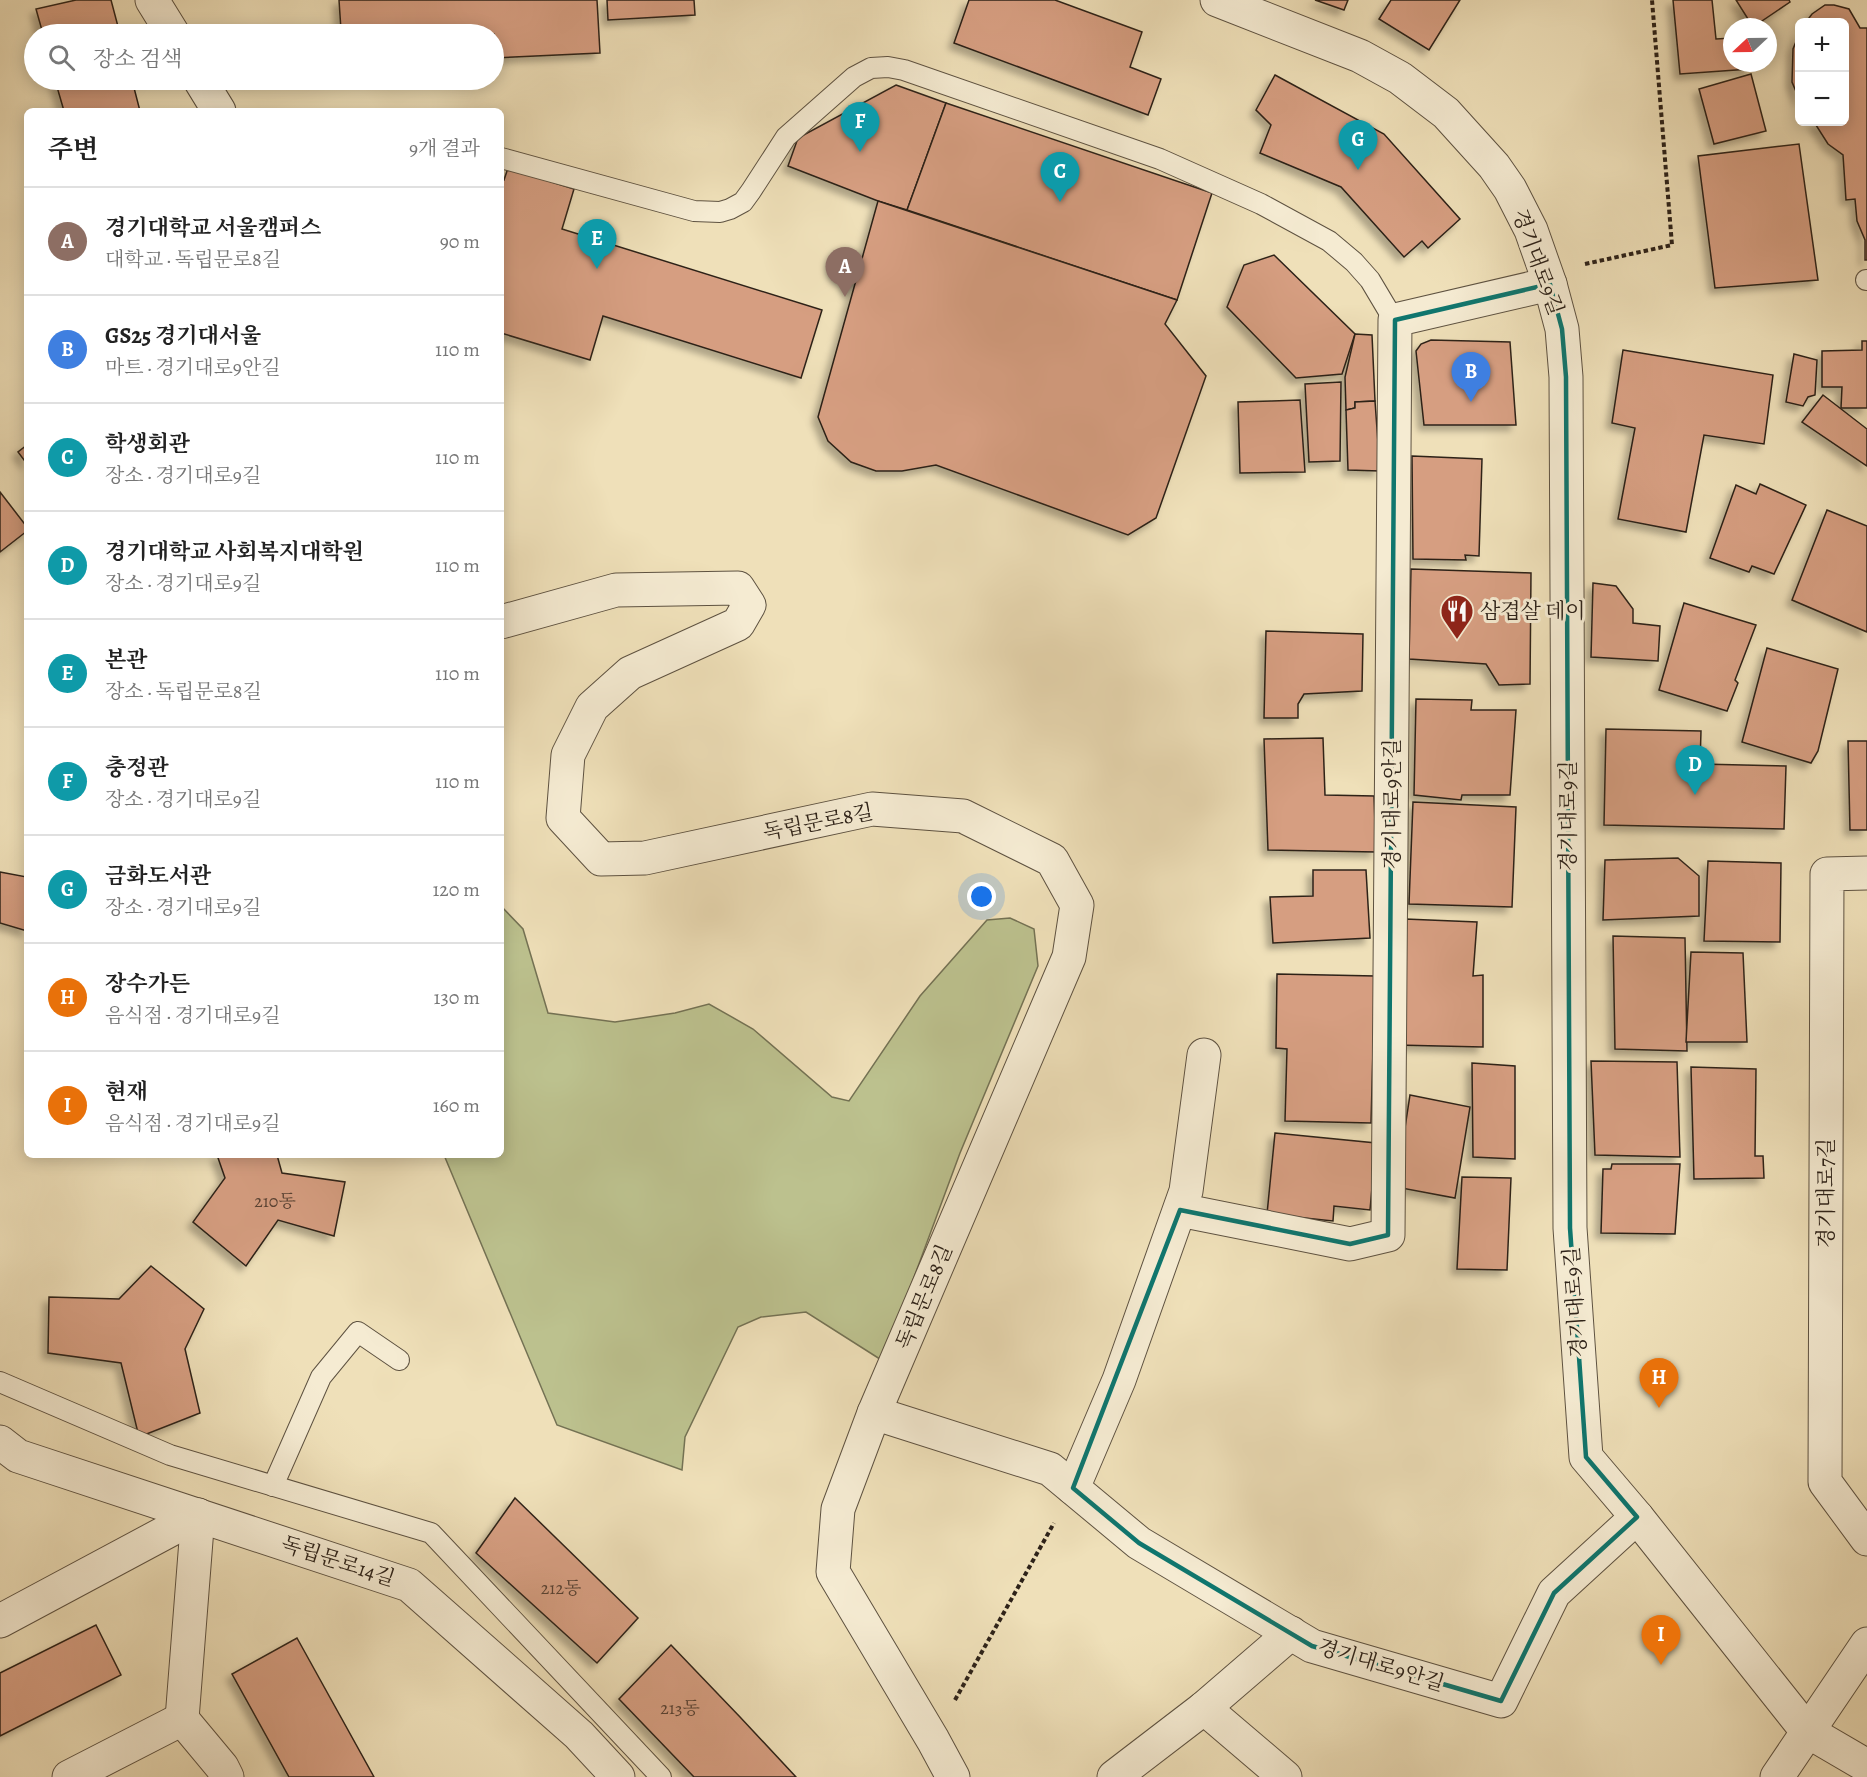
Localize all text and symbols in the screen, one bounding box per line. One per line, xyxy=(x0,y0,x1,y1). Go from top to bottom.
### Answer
north arrow xyxy=(1723,18,1777,72)
map controls xyxy=(1795,18,1849,126)
button: + xyxy=(1795,18,1849,72)
search box xyxy=(24,24,504,90)
icon: search xyxy=(45,41,78,74)
text: 장소 검색 xyxy=(93,44,182,74)
button: − xyxy=(1795,72,1849,126)
pin: F xyxy=(840,102,880,152)
pin: G xyxy=(1338,120,1378,170)
text: 주변 xyxy=(48,132,98,167)
text: 9개 결과 xyxy=(409,135,480,162)
pin: C xyxy=(1040,152,1080,202)
street label: 경기대로9길 xyxy=(1506,205,1570,319)
text: 경기대학교 서울캠퍼스 xyxy=(105,213,321,243)
pin: E xyxy=(578,220,616,269)
text: A xyxy=(61,228,74,255)
text: 90 m xyxy=(440,228,480,255)
text: 대학교 · 독립문로8길 xyxy=(105,246,281,273)
pin: A xyxy=(826,248,864,297)
text: GS25 경기대서울 xyxy=(105,321,261,351)
text: B xyxy=(61,336,74,363)
text: 110 m xyxy=(435,336,480,363)
pin: B xyxy=(1452,352,1490,402)
text: 마트 · 경기대로9안길 xyxy=(105,354,281,381)
text: 학생회관 xyxy=(105,429,190,459)
text: C xyxy=(61,444,74,471)
text: 110 m xyxy=(435,444,480,471)
text: 장소 · 경기대로9길 xyxy=(105,462,261,489)
text: 경기대학교 사회복지대학원 xyxy=(105,537,364,567)
text: D xyxy=(61,552,74,579)
text: 110 m xyxy=(435,552,480,579)
text: 장소 · 경기대로9길 xyxy=(105,570,261,597)
restaurant icon: 삼겹살 데이 xyxy=(1439,593,1475,640)
place label: 삼겹살 데이 xyxy=(1480,597,1586,625)
text: 본관 xyxy=(105,645,148,675)
text: E xyxy=(62,660,73,687)
text: 110 m xyxy=(435,660,480,687)
text: 장소 · 독립문로8길 xyxy=(105,678,262,705)
street label: 경기대로9안길 xyxy=(1378,738,1406,870)
pin: D xyxy=(1676,746,1714,795)
text: 충정관 xyxy=(105,753,169,783)
street label: 경기대로9길 xyxy=(1554,761,1582,872)
text: F xyxy=(62,768,73,795)
text: 110 m xyxy=(435,768,480,795)
text: 장소 · 경기대로9길 xyxy=(105,786,261,813)
street label: 독립문로8길 xyxy=(761,798,875,846)
text: 금화도서관 xyxy=(105,861,211,891)
text: G xyxy=(61,876,74,903)
text: 120 m xyxy=(432,876,480,903)
your location xyxy=(967,882,996,911)
text: 장소 · 경기대로9길 xyxy=(105,894,261,921)
text: 장수가든 xyxy=(105,969,190,999)
text: H xyxy=(60,984,75,1011)
text: 130 m xyxy=(434,984,480,1011)
text: 음식점 · 경기대로9길 xyxy=(105,1002,281,1029)
text: 현재 xyxy=(105,1077,148,1107)
text: I xyxy=(64,1092,71,1119)
text: 160 m xyxy=(433,1092,480,1119)
text: 음식점 · 경기대로9길 xyxy=(105,1110,281,1137)
street label: 경기대로7길 xyxy=(1812,1138,1840,1248)
house number: 210동 xyxy=(254,1189,296,1213)
street label: 독립문로8길 xyxy=(889,1240,959,1354)
street label: 경기대로9길 xyxy=(1557,1246,1593,1358)
pin: H xyxy=(1640,1358,1678,1408)
street label: 독립문로14길 xyxy=(278,1529,398,1593)
house number: 212동 xyxy=(541,1576,581,1600)
pin: I xyxy=(1642,1616,1680,1665)
street label: 경기대로9안길 xyxy=(1314,1632,1448,1698)
house number: 213동 xyxy=(660,1696,700,1720)

